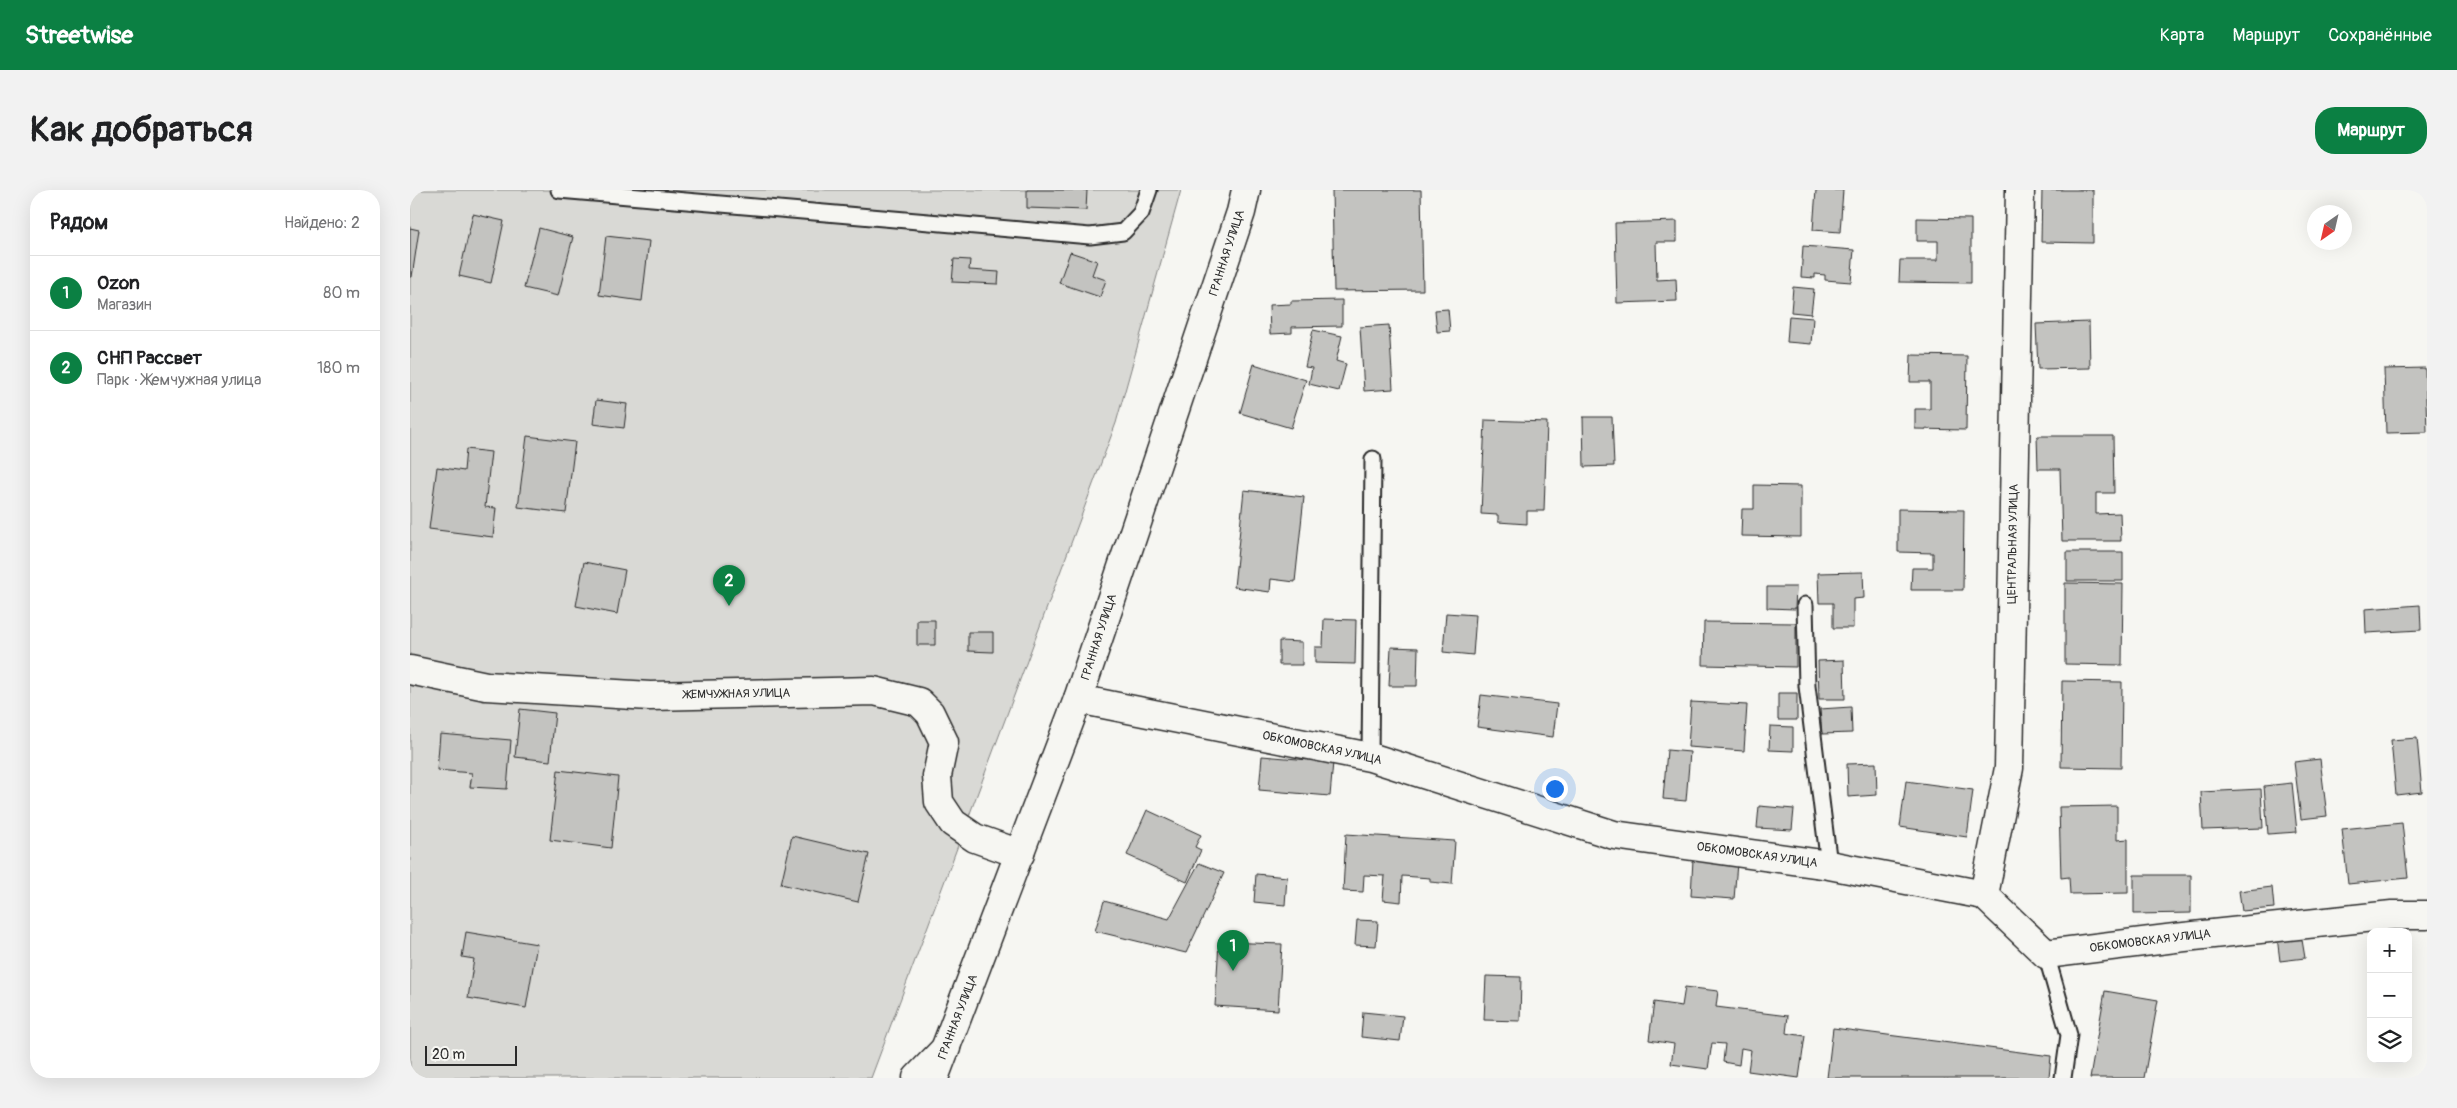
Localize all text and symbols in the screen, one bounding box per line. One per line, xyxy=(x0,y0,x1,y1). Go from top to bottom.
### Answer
text: Streetwise xyxy=(25,21,133,50)
text: Карта xyxy=(2160,24,2204,47)
text: Маршрут xyxy=(2232,24,2300,47)
text: Сохранённые xyxy=(2328,24,2432,47)
button: Маршрут xyxy=(2315,107,2427,154)
text: Как добраться xyxy=(30,108,253,152)
north arrow xyxy=(2307,205,2352,250)
street label: ГРАННАЯ УЛИЦА xyxy=(1206,208,1248,298)
text: Рядом xyxy=(50,209,108,236)
text: Найдено: 2 xyxy=(284,213,360,233)
text: Ozon xyxy=(97,271,140,295)
text: 1 xyxy=(63,283,69,303)
text: 80 m xyxy=(323,283,360,303)
text: Магазин xyxy=(97,295,152,315)
text: СНП Рассвет xyxy=(97,346,202,370)
text: 2 xyxy=(62,358,70,378)
text: 180 m xyxy=(317,358,360,378)
text: Парк · Жемчужная улица xyxy=(97,370,261,390)
street label: ЦЕНТРАЛЬНАЯ УЛИЦА xyxy=(2004,484,2022,604)
pin: 2 xyxy=(713,565,745,606)
street label: ГРАННАЯ УЛИЦА xyxy=(1078,592,1120,682)
street label: ЖЕМЧУЖНАЯ УЛИЦА xyxy=(682,686,791,702)
street label: ОБКОМОВСКАЯ УЛИЦА xyxy=(1261,728,1383,768)
your location xyxy=(1542,776,1568,802)
street label: ОБКОМОВСКАЯ УЛИЦА xyxy=(1696,839,1819,871)
street label: ОБКОМОВСКАЯ УЛИЦА xyxy=(2089,926,2212,956)
map controls xyxy=(2367,928,2412,1063)
button: + xyxy=(2367,928,2412,973)
pin: 1 xyxy=(1217,930,1249,971)
street label: ГРАННАЯ УЛИЦА xyxy=(935,972,981,1062)
button: − xyxy=(2367,973,2412,1018)
button: layers xyxy=(2367,1018,2412,1063)
scale bar xyxy=(425,1043,518,1066)
text: 20 m xyxy=(432,1046,465,1063)

